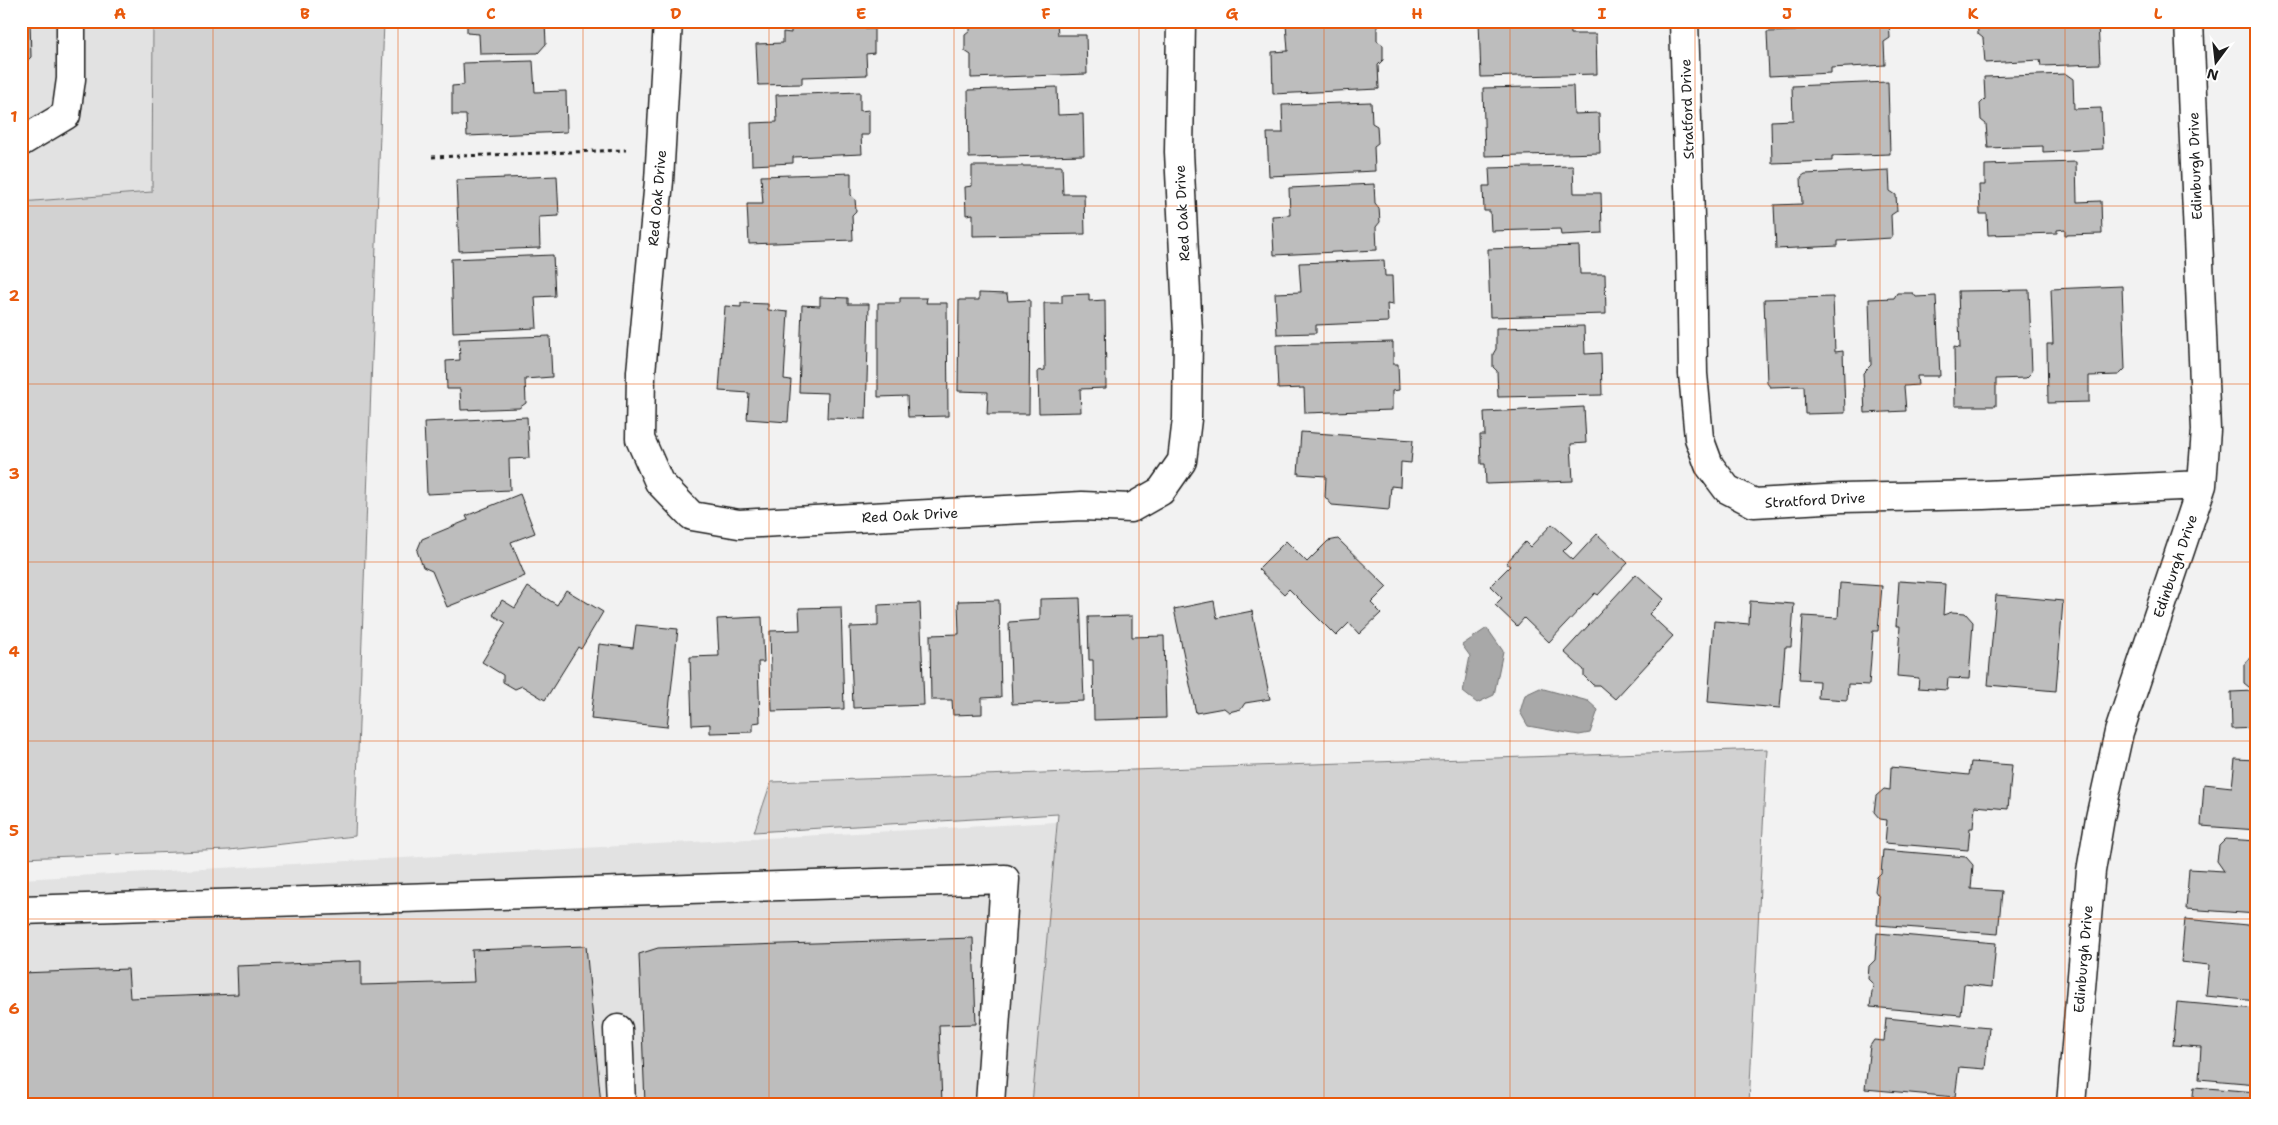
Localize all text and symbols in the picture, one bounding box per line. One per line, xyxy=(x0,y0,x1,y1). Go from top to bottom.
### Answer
text: A xyxy=(114,3,126,24)
text: B xyxy=(300,3,310,24)
text: C xyxy=(486,3,496,24)
text: D xyxy=(670,3,682,24)
text: E xyxy=(856,3,866,24)
text: F xyxy=(1041,3,1051,24)
text: G xyxy=(1226,3,1239,24)
text: H xyxy=(1411,3,1423,24)
text: I xyxy=(1598,3,1607,24)
text: J xyxy=(1782,3,1792,24)
text: K xyxy=(1968,3,1979,24)
text: L xyxy=(2154,3,2163,24)
north arrow xyxy=(2190,38,2240,88)
street label: Stratford Drive xyxy=(1676,58,1698,160)
text: N xyxy=(2205,64,2220,85)
text: 1 xyxy=(10,106,18,127)
street label: Edinburgh Drive xyxy=(2184,112,2206,220)
street label: Red Oak Drive xyxy=(644,149,670,247)
street label: Red Oak Drive xyxy=(1170,164,1194,262)
text: 2 xyxy=(8,285,20,306)
text: 3 xyxy=(8,463,20,484)
street label: Stratford Drive xyxy=(1764,488,1866,512)
street label: Red Oak Drive xyxy=(861,503,959,527)
street label: Edinburgh Drive xyxy=(2149,512,2201,620)
text: 4 xyxy=(8,641,20,662)
text: 5 xyxy=(9,820,19,841)
street label: Edinburgh Drive xyxy=(2069,904,2097,1014)
text: 6 xyxy=(8,998,20,1019)

